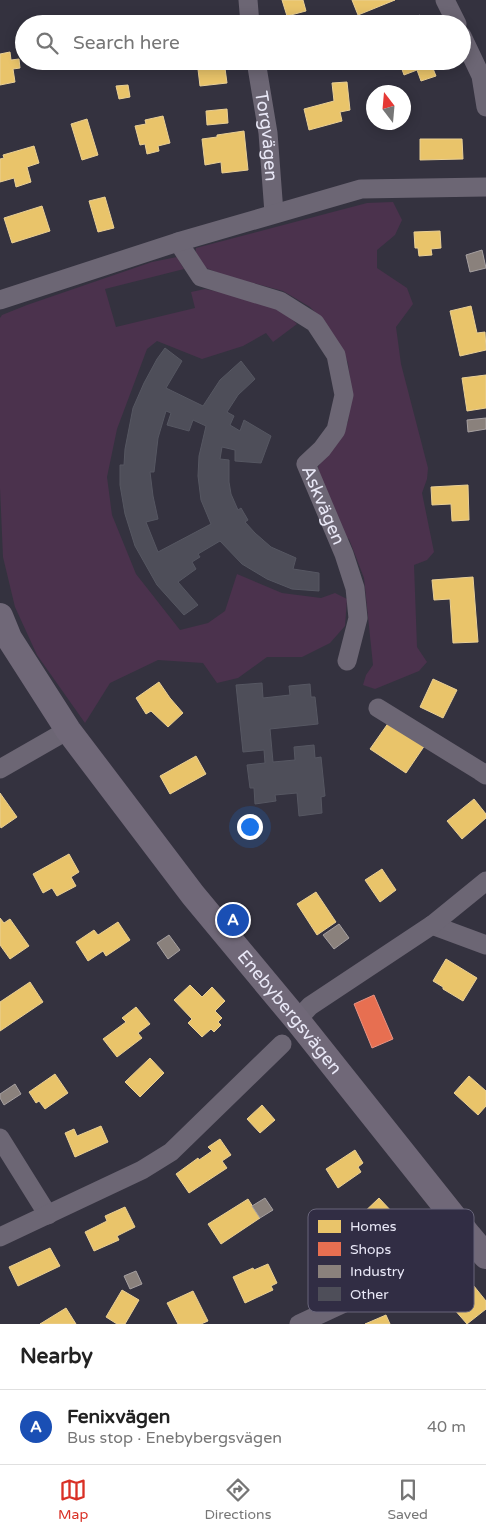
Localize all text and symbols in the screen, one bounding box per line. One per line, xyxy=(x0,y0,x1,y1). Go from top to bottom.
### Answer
search box xyxy=(15,15,471,70)
icon: search xyxy=(33,29,61,57)
text: Search here xyxy=(73,32,180,54)
north arrow xyxy=(366,85,411,130)
street label: Torgvägen xyxy=(250,89,283,182)
street label: Askvägen xyxy=(297,462,350,548)
your location xyxy=(237,814,263,840)
pin: A xyxy=(217,901,249,939)
street label: Enebybergsvägen xyxy=(233,946,347,1079)
legend xyxy=(308,1209,474,1312)
text: Homes xyxy=(350,1218,397,1235)
text: Shops xyxy=(350,1241,391,1258)
text: Industry xyxy=(350,1263,405,1280)
text: Other xyxy=(350,1286,389,1303)
text: Nearby xyxy=(20,1344,93,1369)
text: Fenixvägen xyxy=(67,1406,170,1428)
text: A xyxy=(30,1417,42,1437)
text: 40 m xyxy=(427,1417,466,1437)
text: Bus stop · Enebybergsvägen xyxy=(67,1428,282,1448)
tab: Map xyxy=(58,1476,88,1523)
tab: Directions xyxy=(204,1476,271,1523)
tab: Saved xyxy=(387,1476,428,1523)

